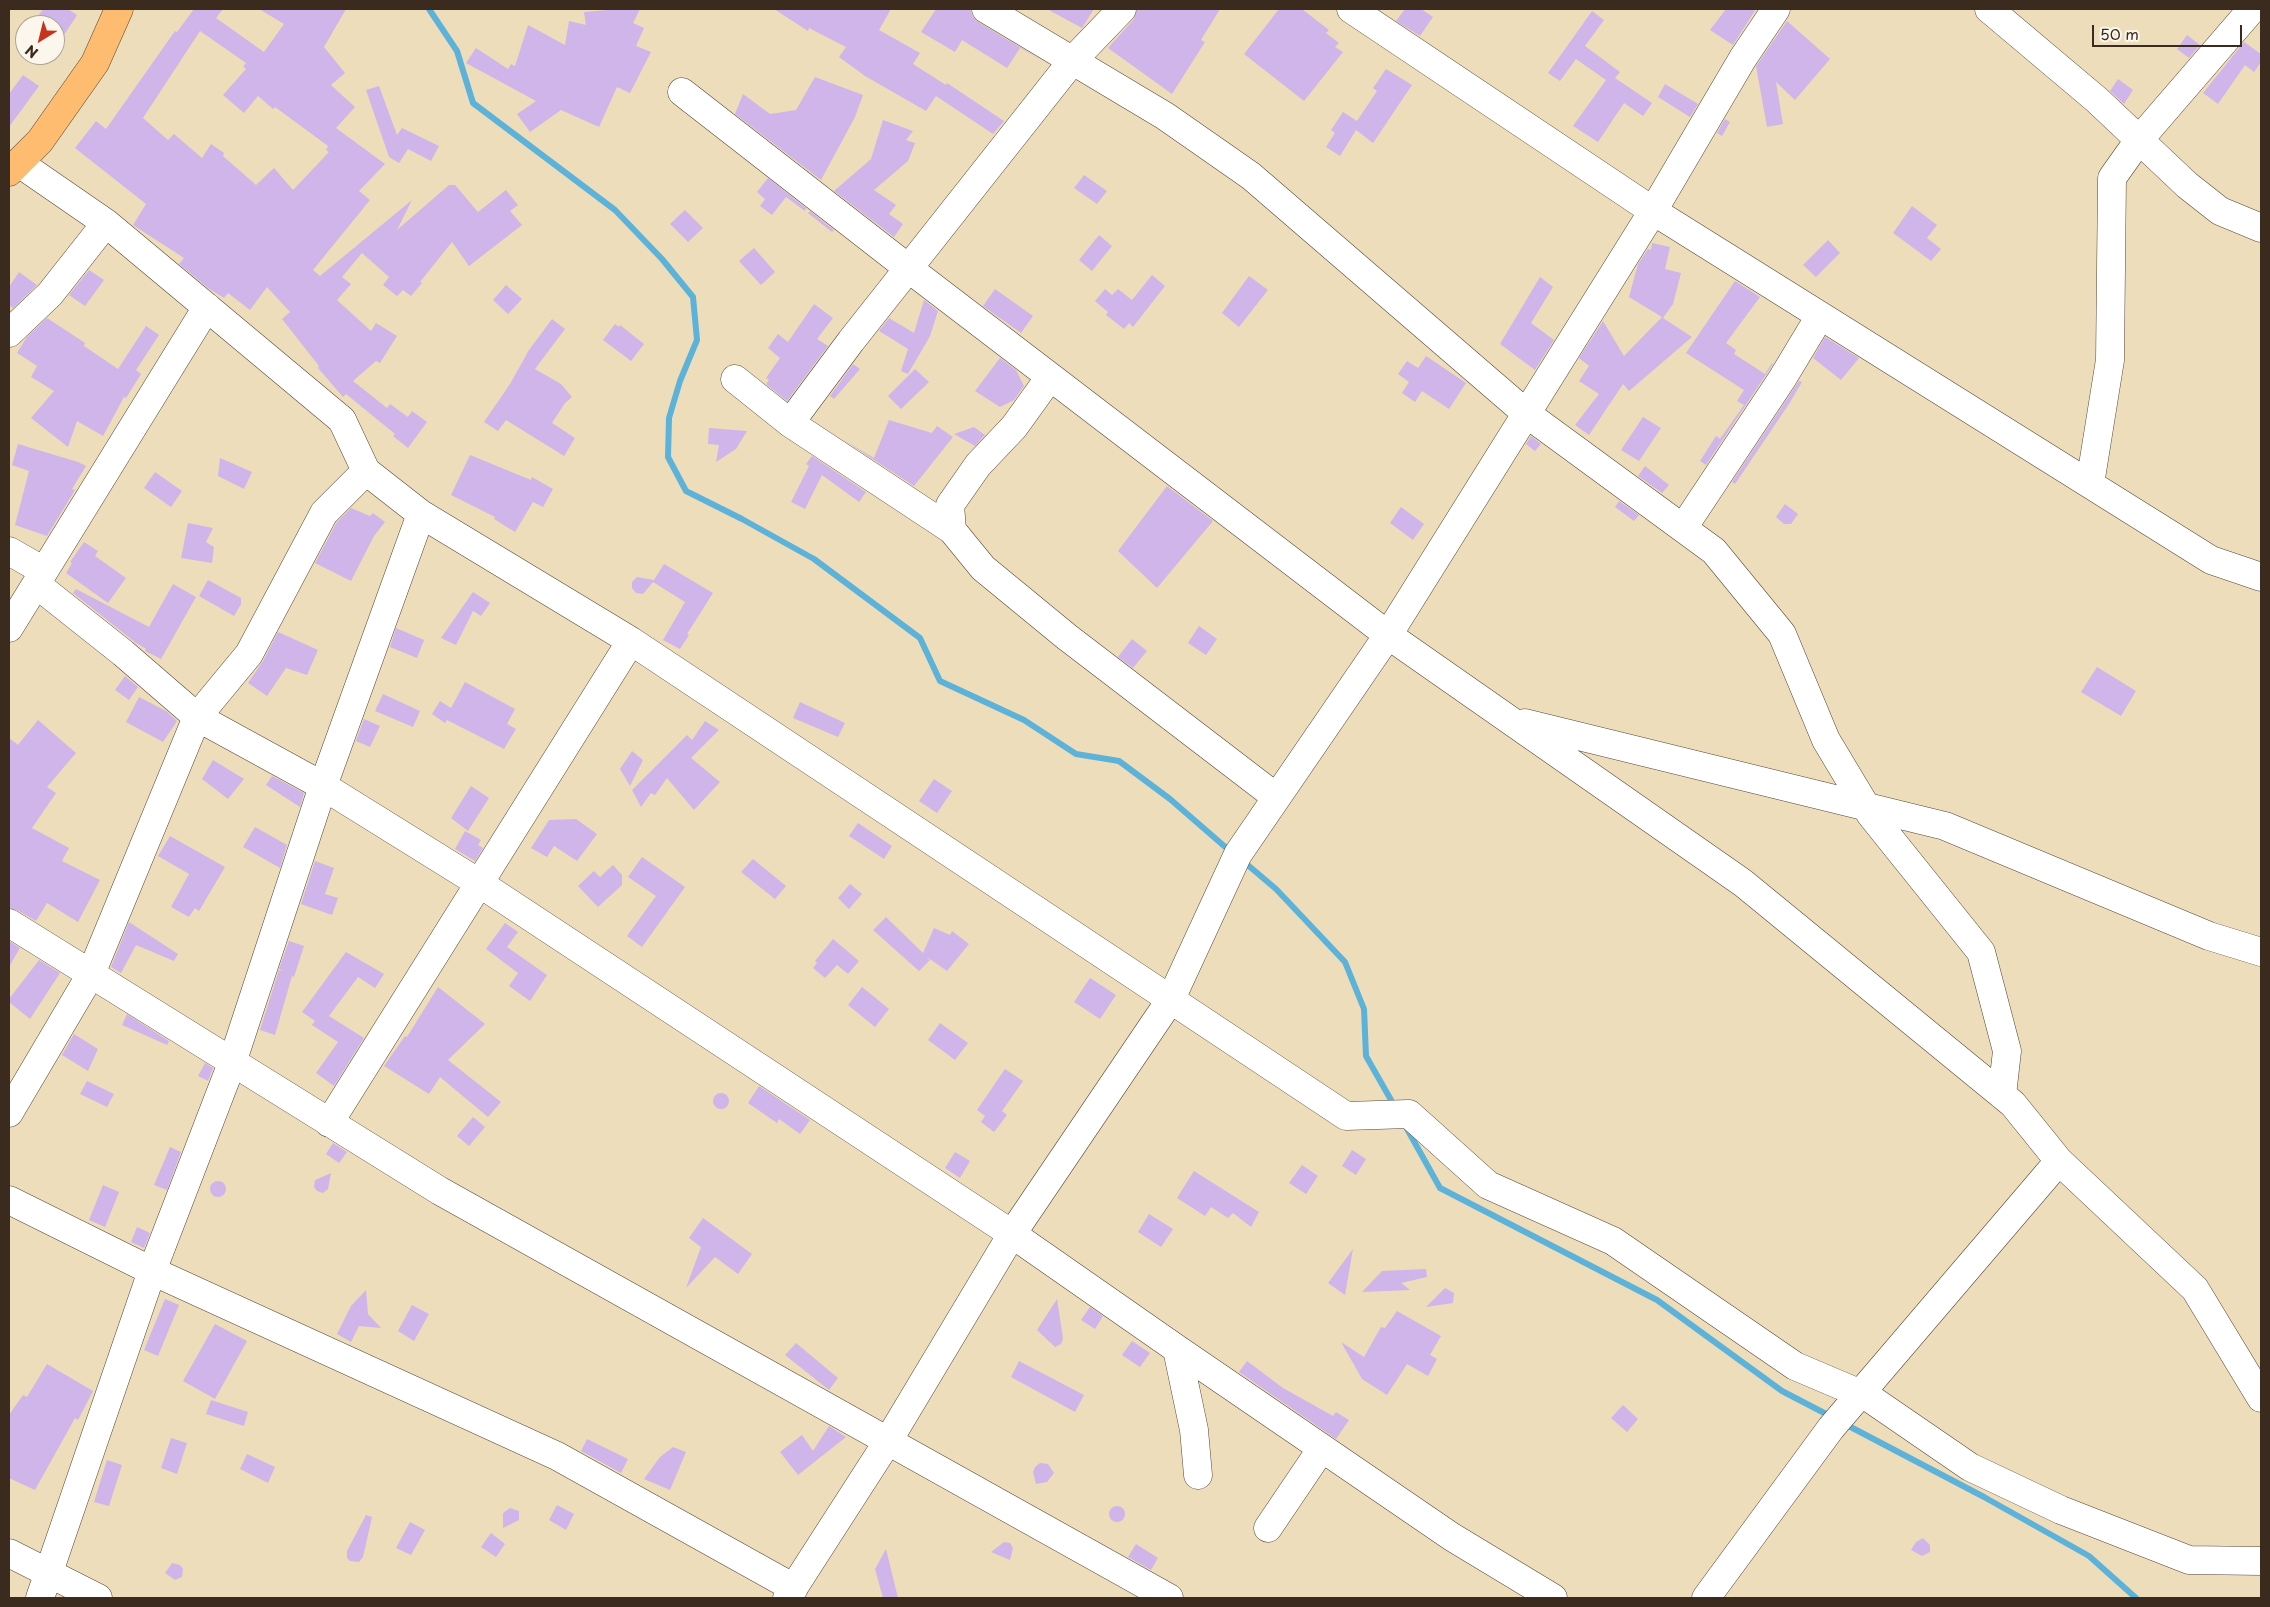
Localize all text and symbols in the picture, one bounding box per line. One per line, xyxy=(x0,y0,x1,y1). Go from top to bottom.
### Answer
north arrow xyxy=(15,15,65,65)
scale bar xyxy=(2095,15,2245,47)
text: 50 m xyxy=(2100,22,2139,45)
text: N xyxy=(21,40,42,63)

